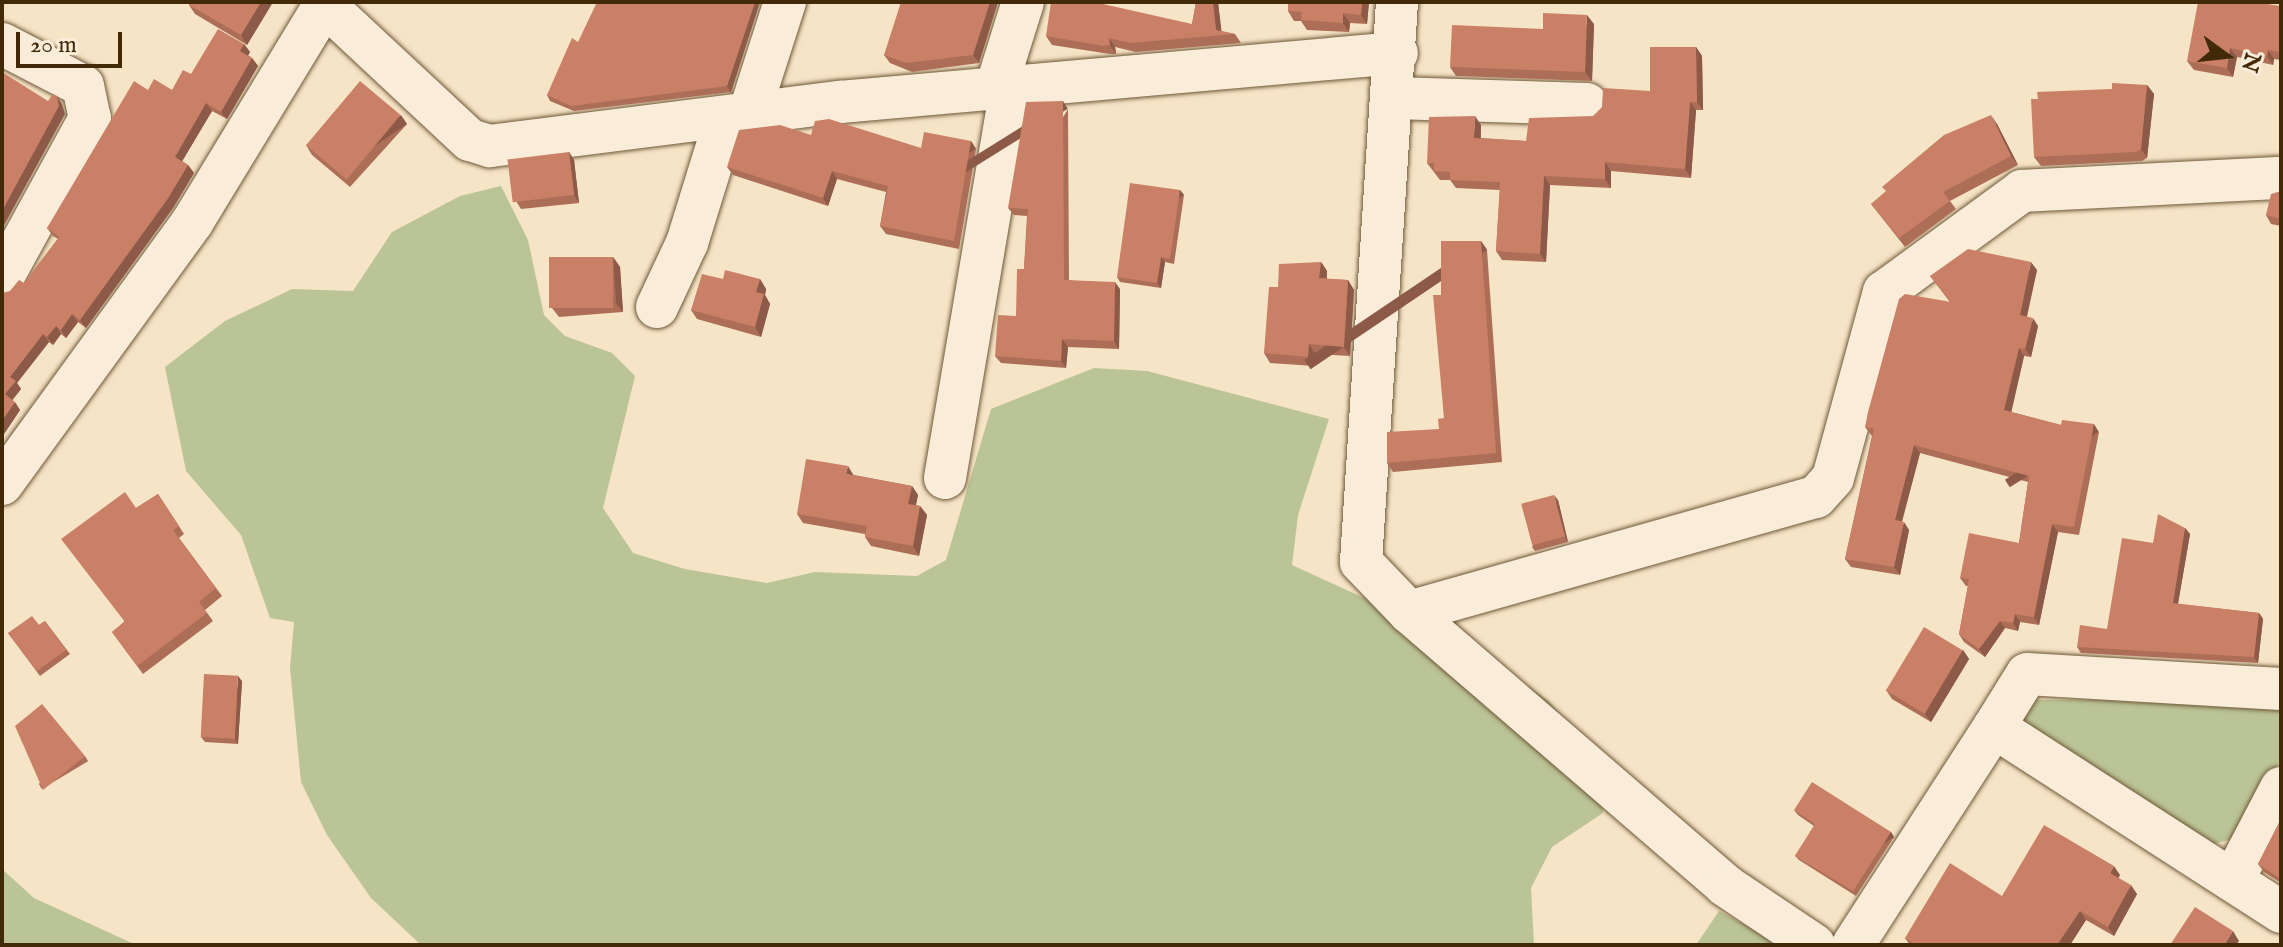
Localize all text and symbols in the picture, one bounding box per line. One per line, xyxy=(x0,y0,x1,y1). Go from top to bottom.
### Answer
scale bar xyxy=(20,16,126,66)
north arrow xyxy=(2187,16,2267,96)
text: 20 m xyxy=(30,30,77,61)
text: N xyxy=(2234,49,2266,75)

